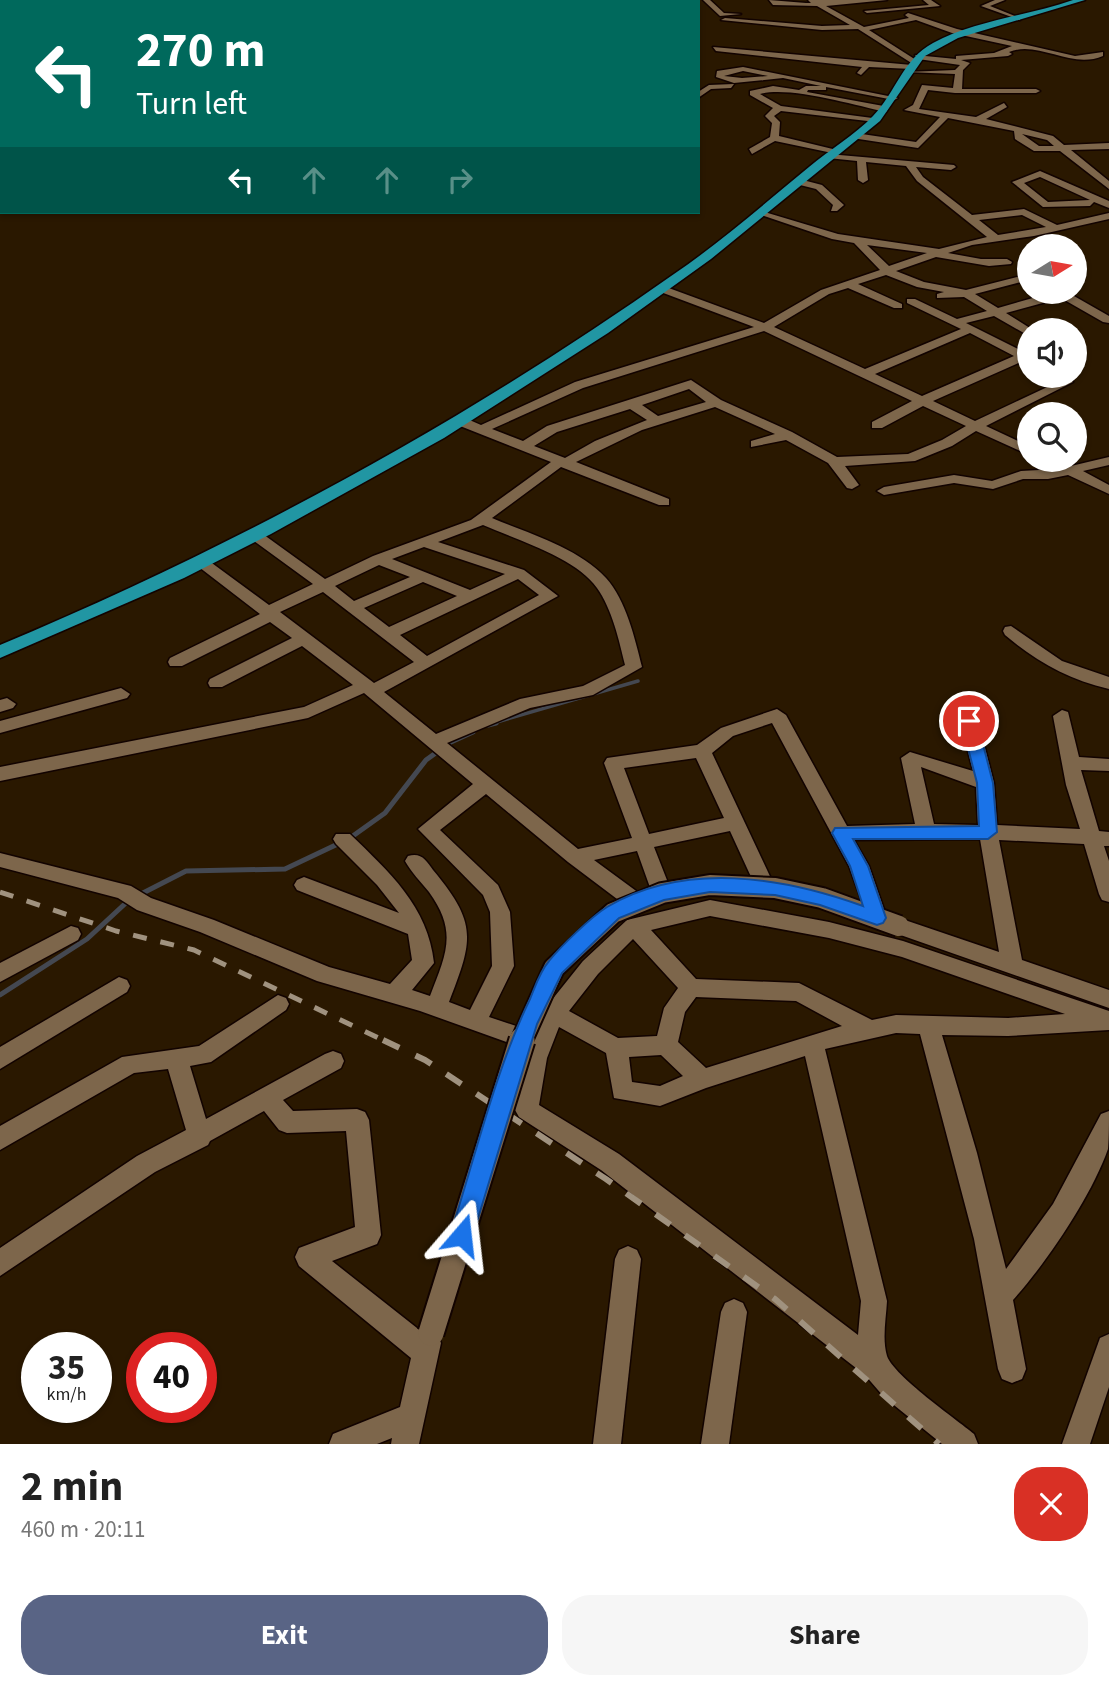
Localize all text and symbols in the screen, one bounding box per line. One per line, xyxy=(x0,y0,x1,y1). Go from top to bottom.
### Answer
text: 270 m xyxy=(136,16,265,86)
icon: left xyxy=(21,28,112,119)
text: Turn left xyxy=(136,81,247,127)
icon: left xyxy=(222,161,260,199)
icon: ahead xyxy=(295,161,333,199)
icon: ahead xyxy=(368,161,406,199)
icon: right xyxy=(441,161,479,199)
north arrow xyxy=(1017,234,1087,304)
map controls xyxy=(1017,234,1087,472)
button: sound xyxy=(1017,318,1087,388)
button: search xyxy=(1017,402,1087,472)
pin xyxy=(939,691,999,751)
icon: arrive xyxy=(950,702,988,740)
position arrow xyxy=(425,1198,499,1272)
speed limit sign: 40 xyxy=(126,1332,217,1423)
text: 35 xyxy=(48,1343,85,1393)
text: km/h xyxy=(47,1382,86,1407)
text: 2 min xyxy=(21,1457,123,1517)
button: close xyxy=(1014,1467,1088,1541)
text: 460 m · 20:11 xyxy=(21,1513,145,1546)
button: Exit xyxy=(21,1595,548,1675)
button: Share xyxy=(562,1595,1088,1675)

